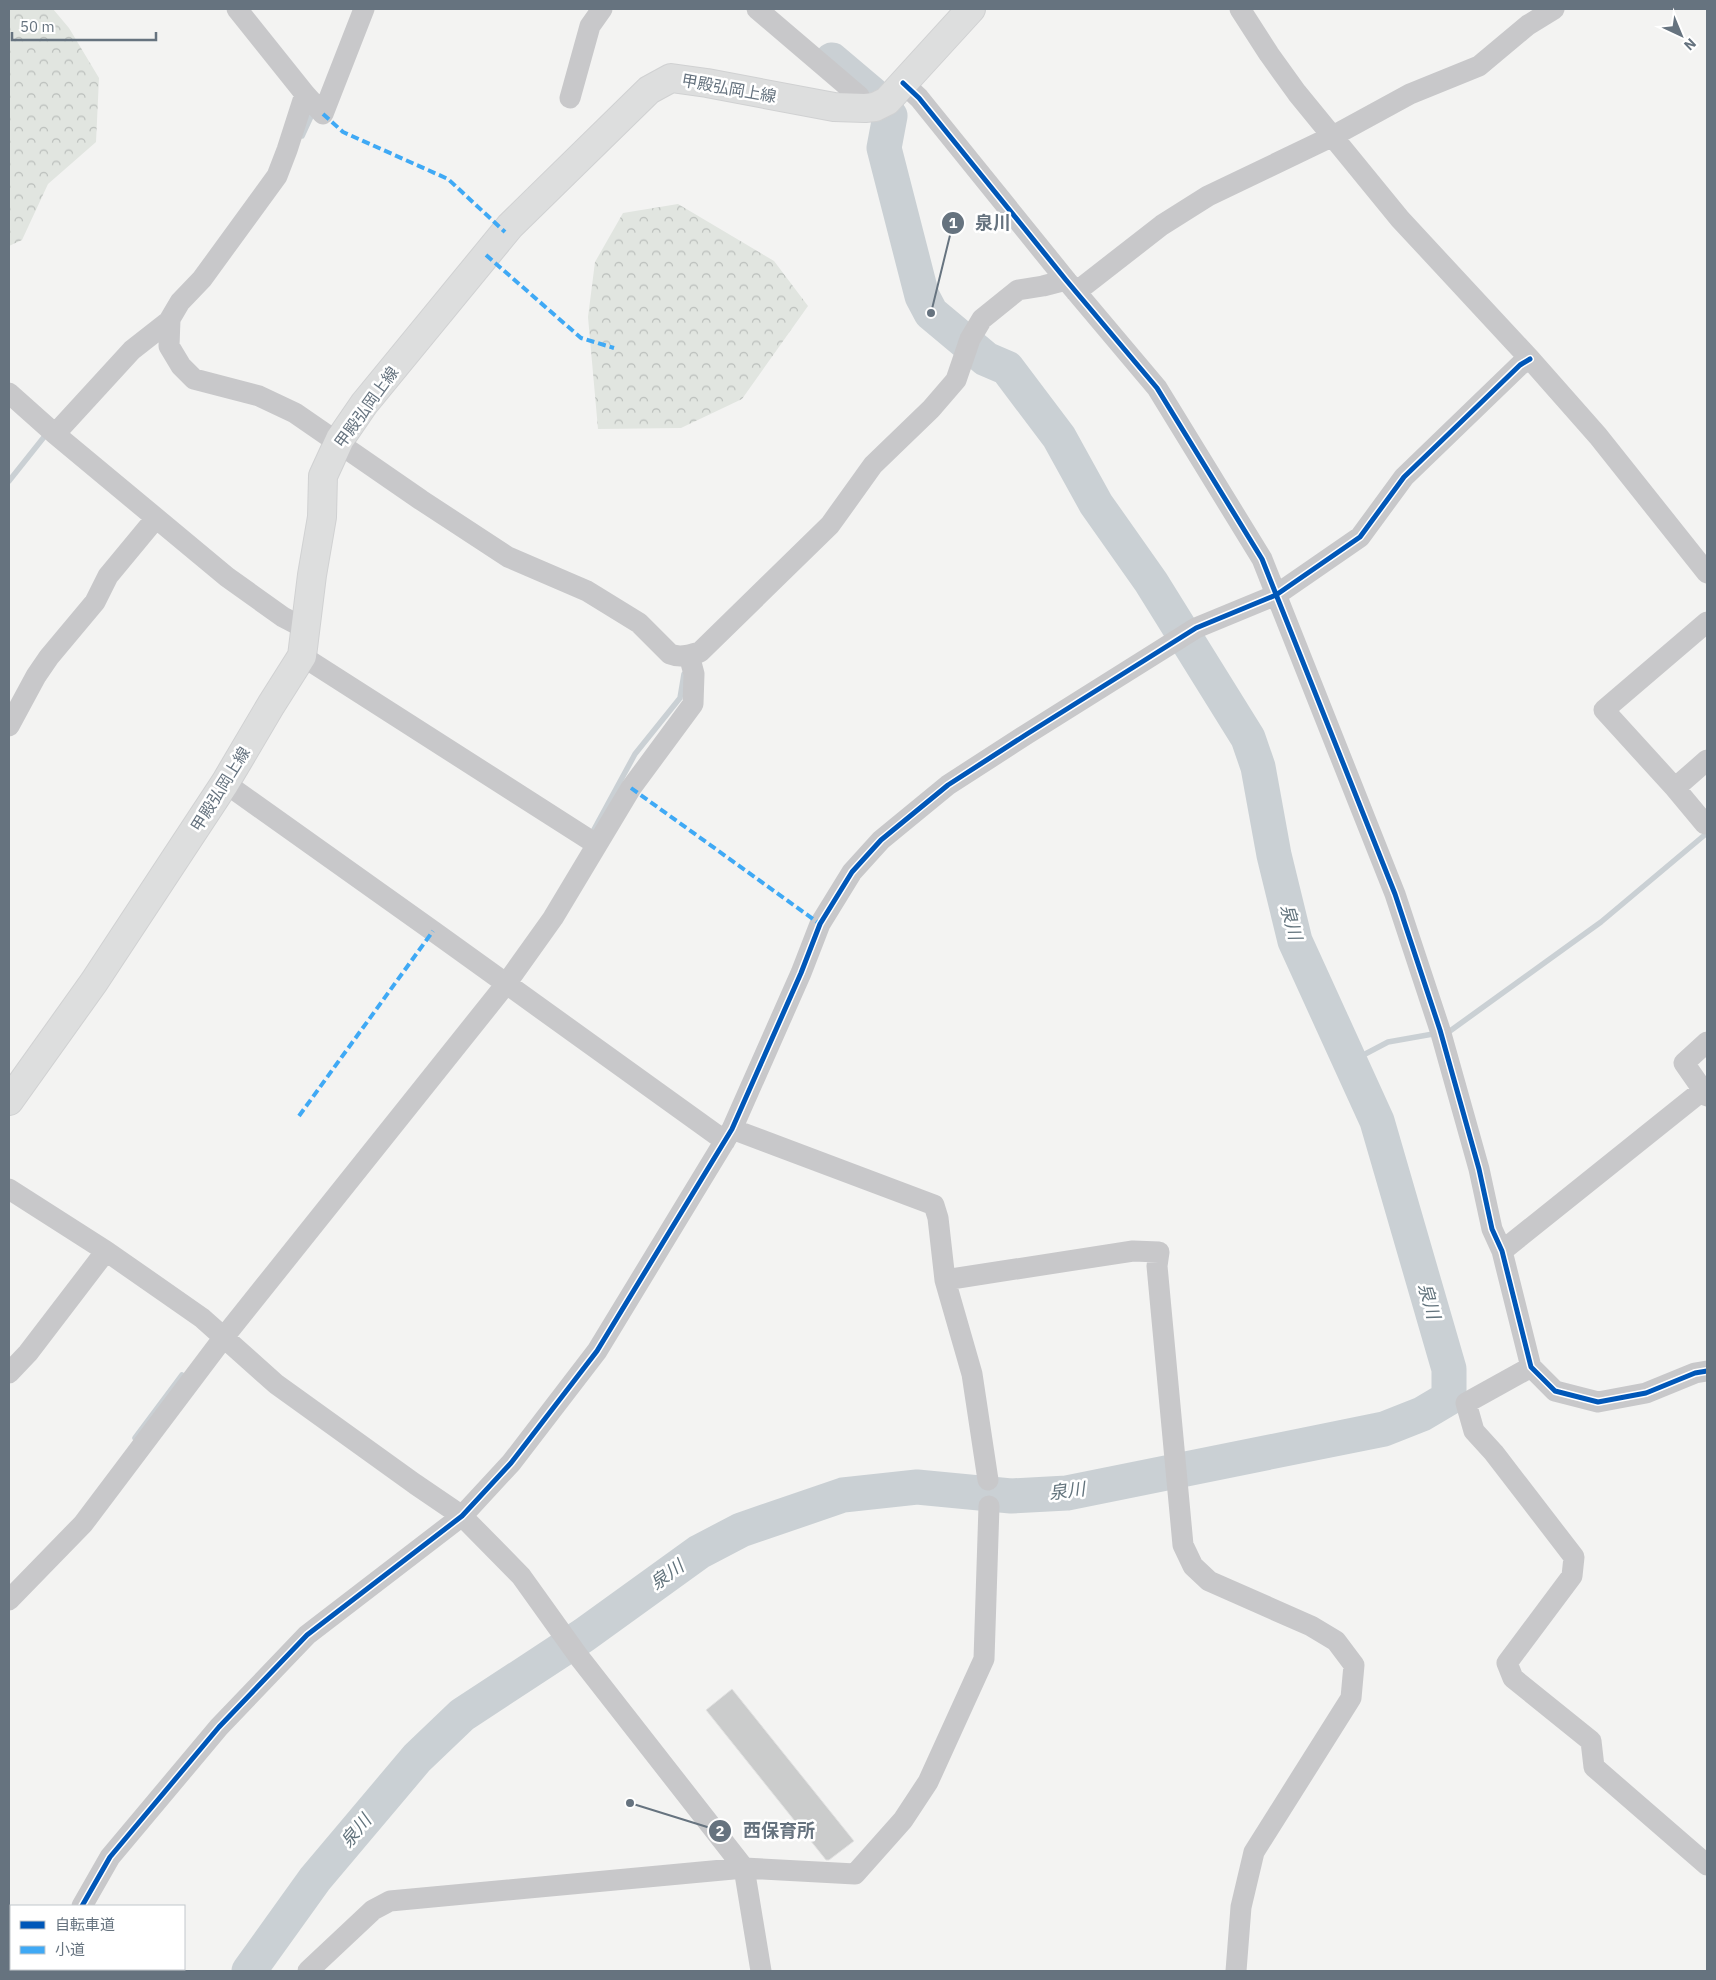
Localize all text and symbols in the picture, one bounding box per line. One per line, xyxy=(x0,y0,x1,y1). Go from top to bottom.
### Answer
scale bar xyxy=(12,10,156,42)
north arrow xyxy=(1656,10,1706,60)
text: 50 m xyxy=(20,17,55,36)
text: N xyxy=(1680,34,1700,54)
street label: 甲殿弘岡上線 xyxy=(680,70,778,106)
callout: 泉川 xyxy=(940,206,1021,239)
text: 泉川 xyxy=(975,211,1011,234)
text: 1 xyxy=(948,213,958,232)
street label: 甲殿弘岡上線 xyxy=(330,362,402,452)
street label: 甲殿弘岡上線 xyxy=(186,743,254,835)
water label: 泉川 xyxy=(1276,902,1308,944)
water label: 泉川 xyxy=(1413,1280,1446,1323)
water label: 泉川 xyxy=(1048,1477,1088,1504)
water label: 泉川 xyxy=(645,1554,690,1594)
water label: 泉川 xyxy=(335,1808,377,1852)
callout: 西保育所 xyxy=(708,1815,825,1848)
text: 西保育所 xyxy=(743,1819,815,1842)
text: 2 xyxy=(715,1821,725,1840)
legend xyxy=(10,1905,185,1970)
text: 自転車道 xyxy=(55,1915,115,1934)
text: 小道 xyxy=(55,1940,85,1959)

